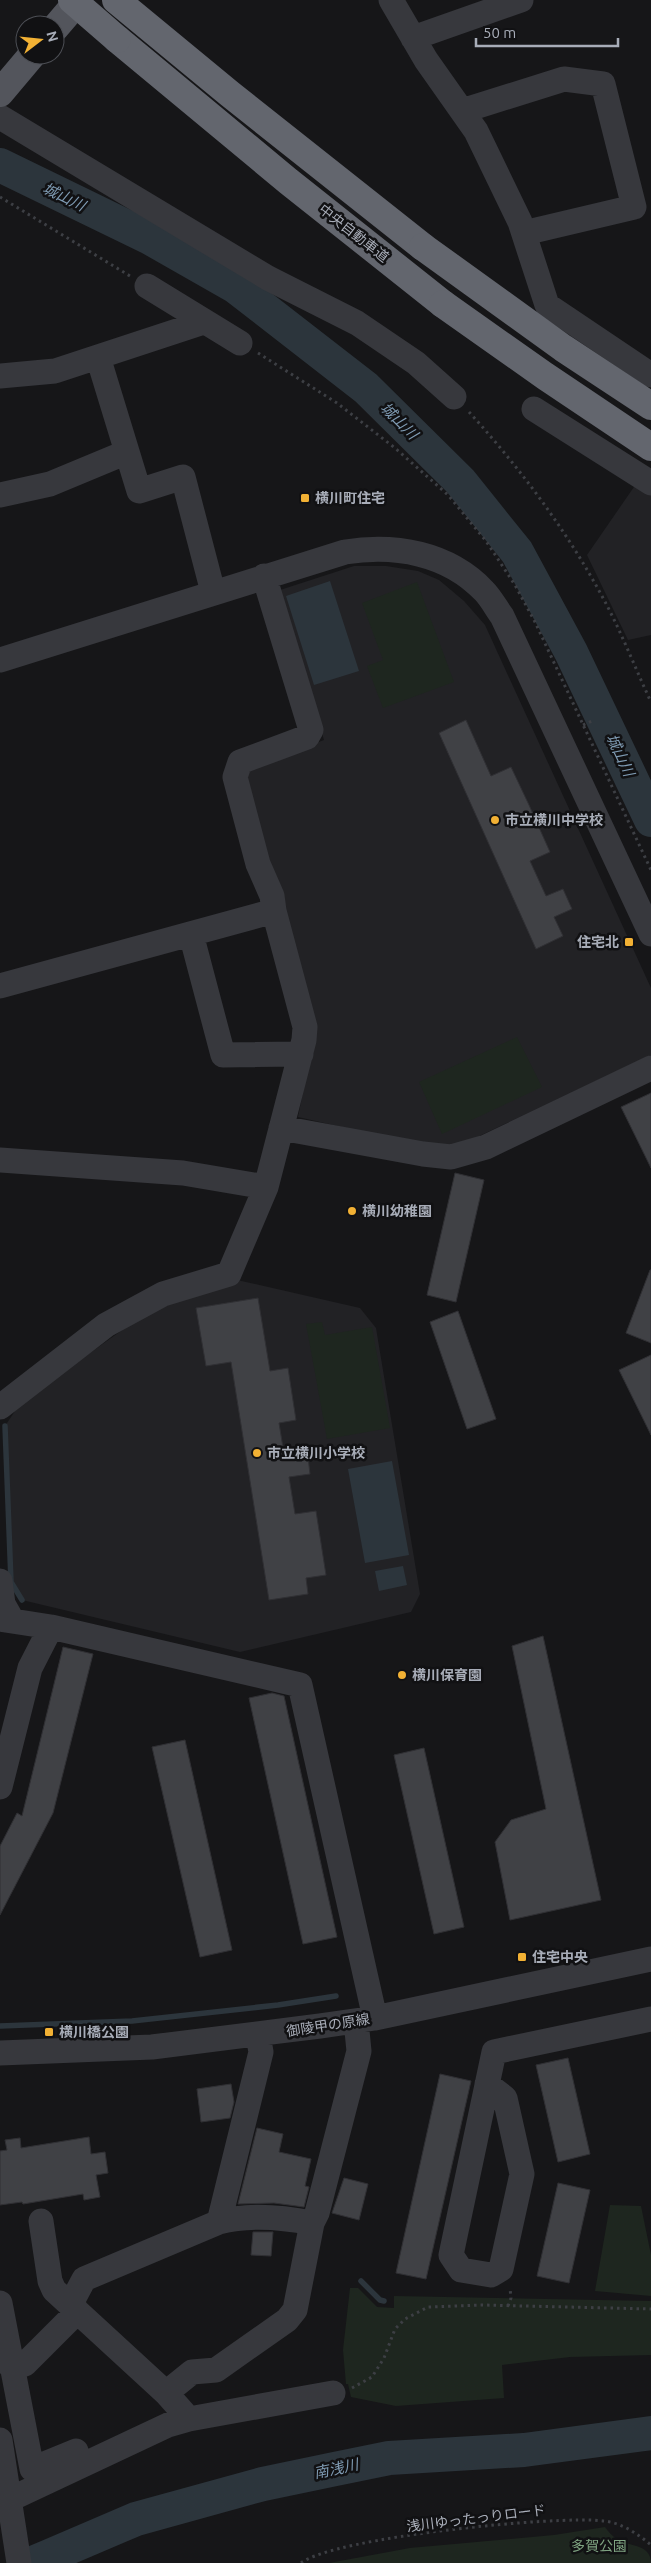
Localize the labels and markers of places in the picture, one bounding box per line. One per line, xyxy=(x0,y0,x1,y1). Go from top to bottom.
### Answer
place label: 横川町住宅 xyxy=(315,490,385,506)
marker: 横川町住宅 xyxy=(299,492,311,504)
place label: 市立横川中学校 xyxy=(505,812,603,828)
marker: 市立横川中学校 xyxy=(489,814,501,826)
place label: 住宅北 xyxy=(577,934,619,950)
marker: 住宅北 xyxy=(623,936,635,948)
place label: 横川幼稚園 xyxy=(362,1203,432,1219)
marker: 横川幼稚園 xyxy=(346,1205,358,1217)
place label: 市立横川小学校 xyxy=(267,1445,365,1461)
marker: 市立横川小学校 xyxy=(251,1447,263,1459)
place label: 横川保育園 xyxy=(412,1667,482,1683)
marker: 横川保育園 xyxy=(396,1669,408,1681)
place label: 住宅中央 xyxy=(532,1949,588,1965)
marker: 住宅中央 xyxy=(516,1951,528,1963)
place label: 横川橋公園 xyxy=(59,2024,129,2040)
marker: 横川橋公園 xyxy=(43,2026,55,2038)

